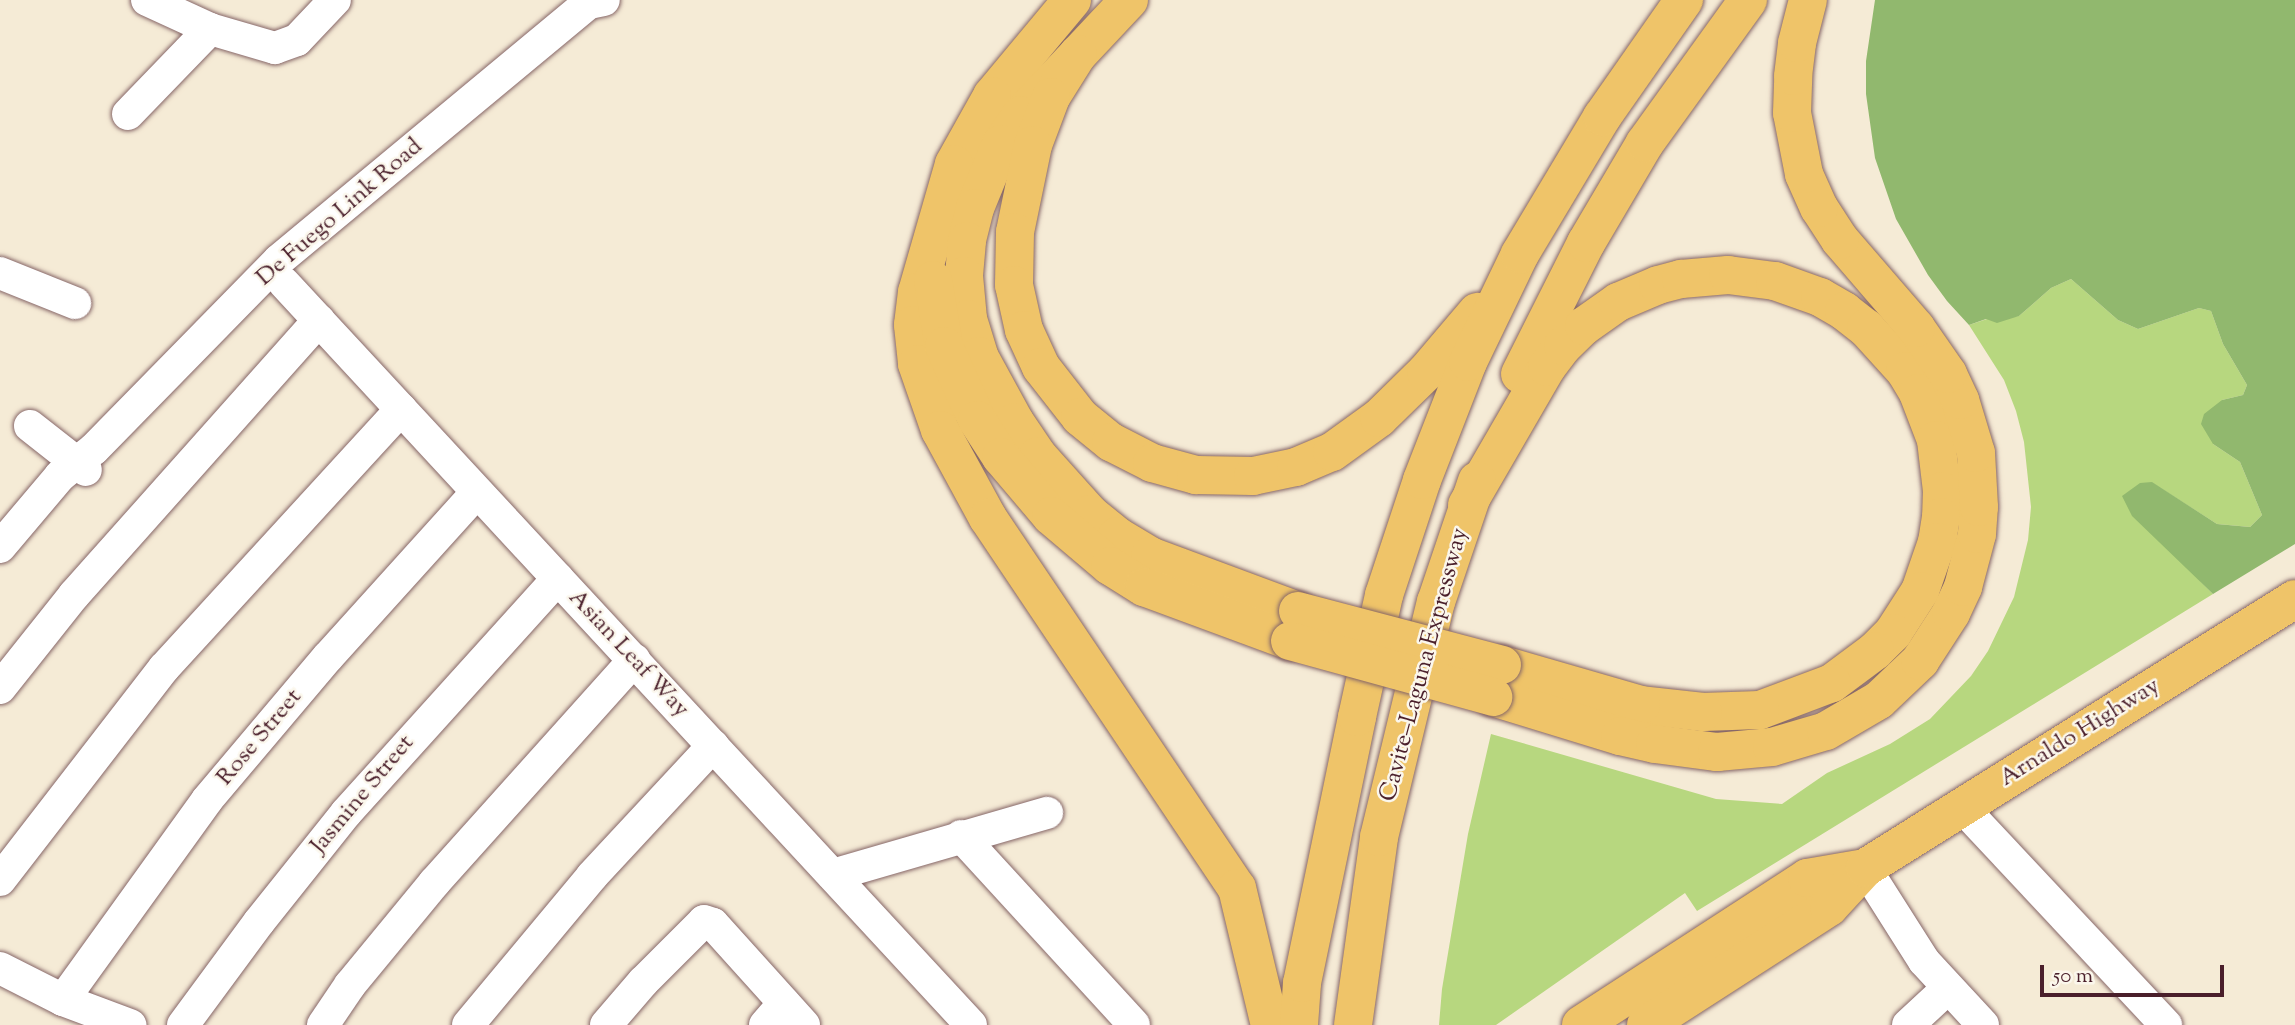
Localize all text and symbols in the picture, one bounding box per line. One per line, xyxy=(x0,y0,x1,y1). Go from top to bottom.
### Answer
street label: De Fuego Link Road xyxy=(251,133,429,293)
street label: Cavite–Laguna Expressway xyxy=(1375,525,1475,805)
street label: Asian Leaf Way xyxy=(561,584,695,724)
street label: Arnaldo Highway xyxy=(1995,672,2165,794)
street label: Rose Street xyxy=(211,684,309,792)
street label: Jasmine Street xyxy=(305,730,421,860)
scale bar xyxy=(2043,951,2227,995)
text: 50 m xyxy=(2053,962,2093,992)

